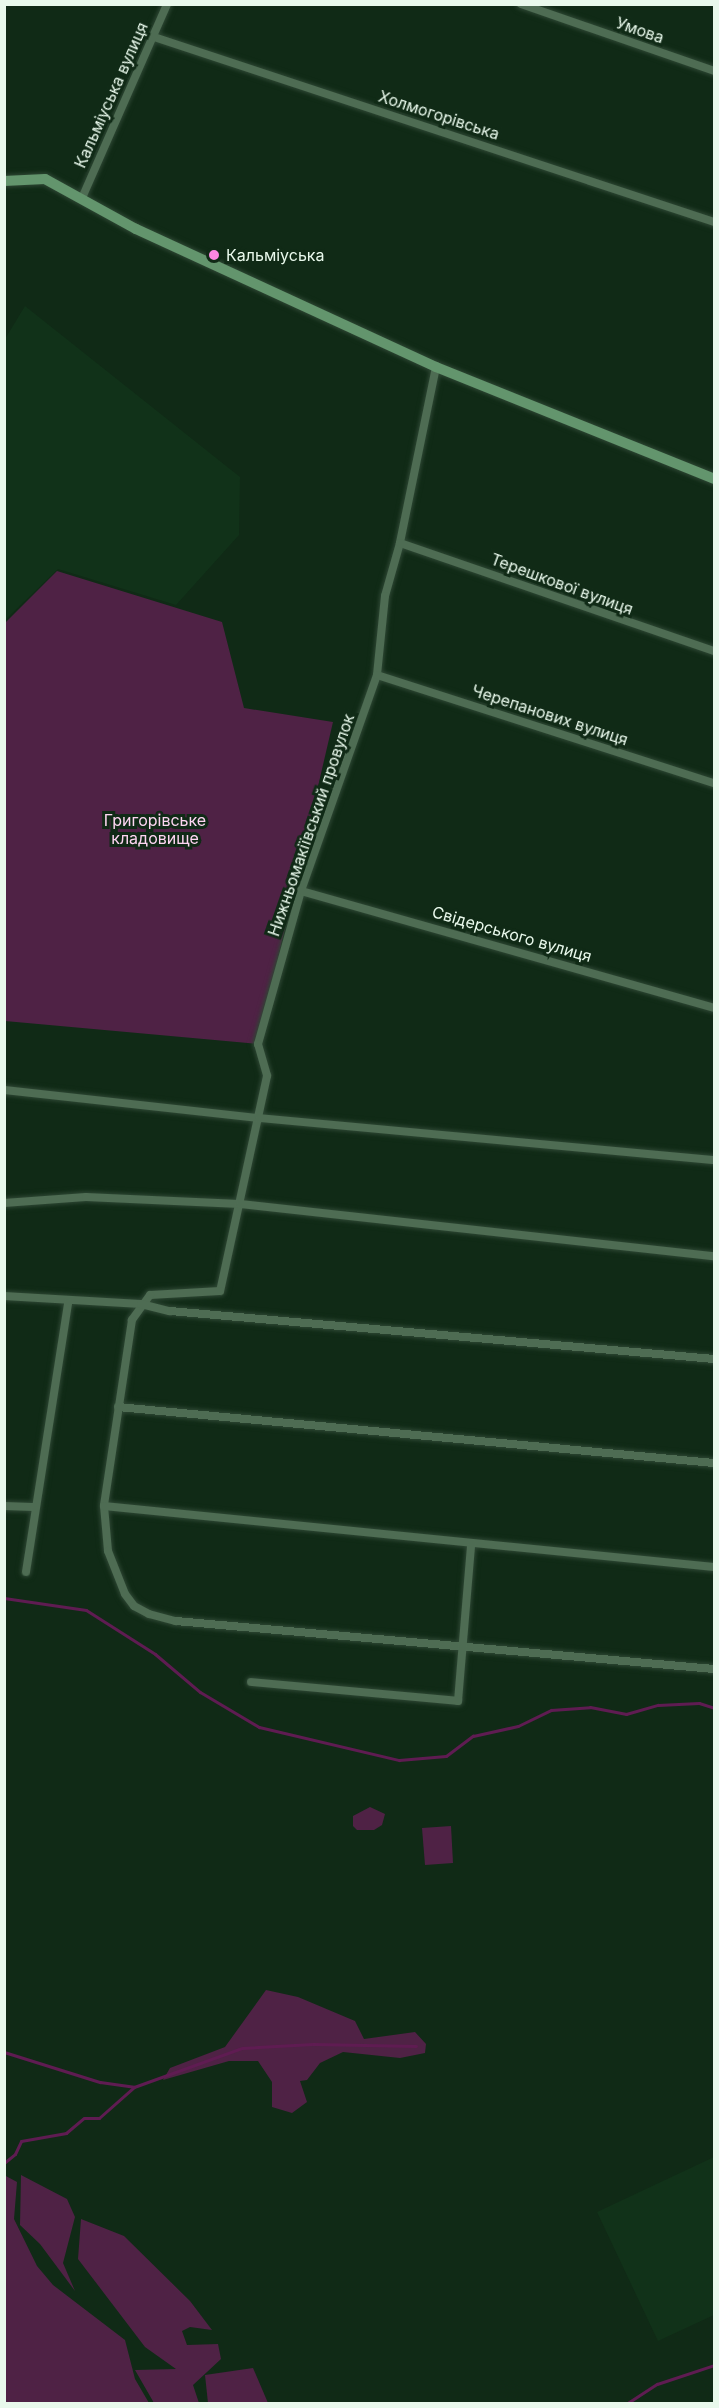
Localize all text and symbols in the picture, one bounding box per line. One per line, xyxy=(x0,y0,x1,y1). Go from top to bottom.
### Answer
street label: Умова xyxy=(614,13,666,47)
street label: Кальміуська вулиця xyxy=(70,19,152,171)
street label: Холмогорівська xyxy=(376,86,502,144)
place label: Кальміуська xyxy=(226,245,324,265)
marker: Кальміуська xyxy=(207,248,221,262)
street label: Терешкової вулиця xyxy=(488,549,636,619)
street label: Черепанових вулиця xyxy=(469,681,631,749)
street label: Нижньомакіївський провулок xyxy=(264,711,358,939)
park label: Григорівське кладовище xyxy=(104,810,206,848)
street label: Свiдерського вулиця xyxy=(430,902,594,966)

